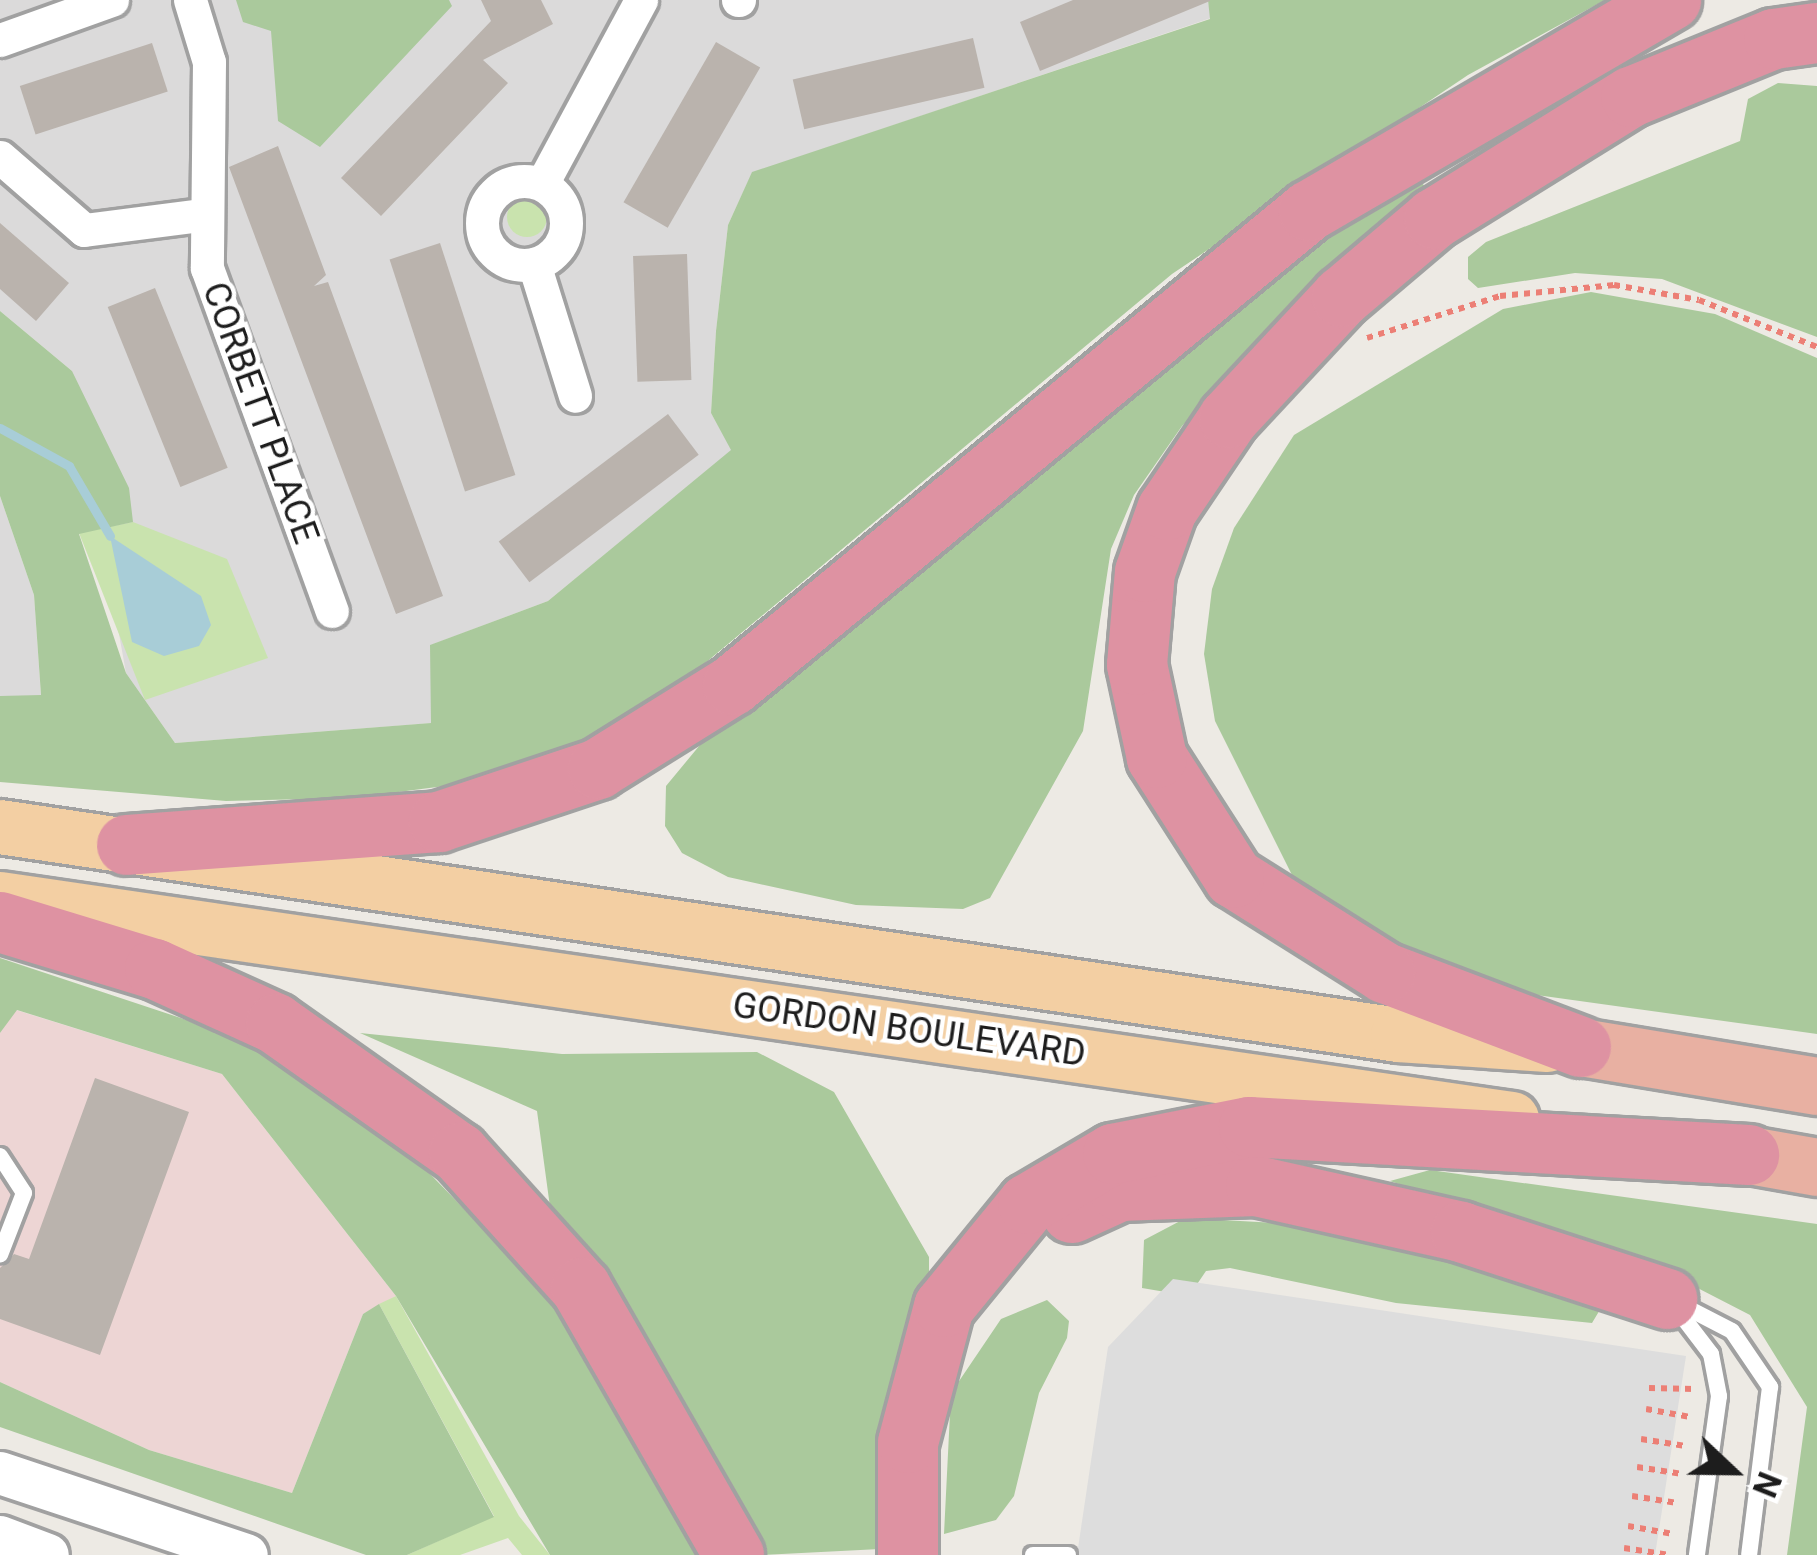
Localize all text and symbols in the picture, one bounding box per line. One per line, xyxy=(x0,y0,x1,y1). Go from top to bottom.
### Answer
street label: CORBETT PLACE xyxy=(193,276,327,550)
street label: GORDON BOULEVARD xyxy=(730,984,1088,1076)
north arrow xyxy=(1673,1411,1793,1531)
text: N xyxy=(1744,1467,1789,1503)

